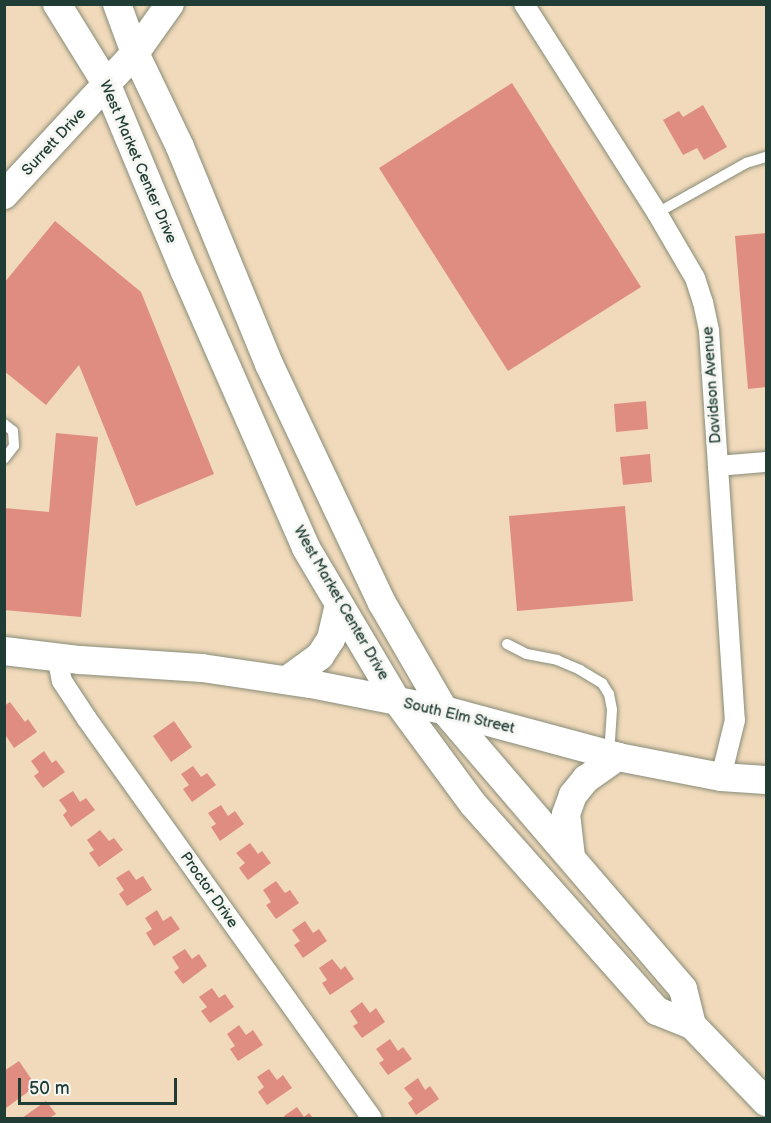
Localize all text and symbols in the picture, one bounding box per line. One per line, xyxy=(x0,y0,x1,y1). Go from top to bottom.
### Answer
street label: West Market Center Drive xyxy=(96,78,180,246)
street label: Surrett Drive xyxy=(18,105,90,179)
street label: Davidson Avenue xyxy=(699,326,725,444)
street label: West Market Center Drive xyxy=(289,523,393,683)
street label: South Elm Street xyxy=(402,694,516,738)
street label: Proctor Drive xyxy=(176,849,242,931)
scale bar xyxy=(21,1066,180,1104)
text: 50 m xyxy=(29,1078,70,1099)

